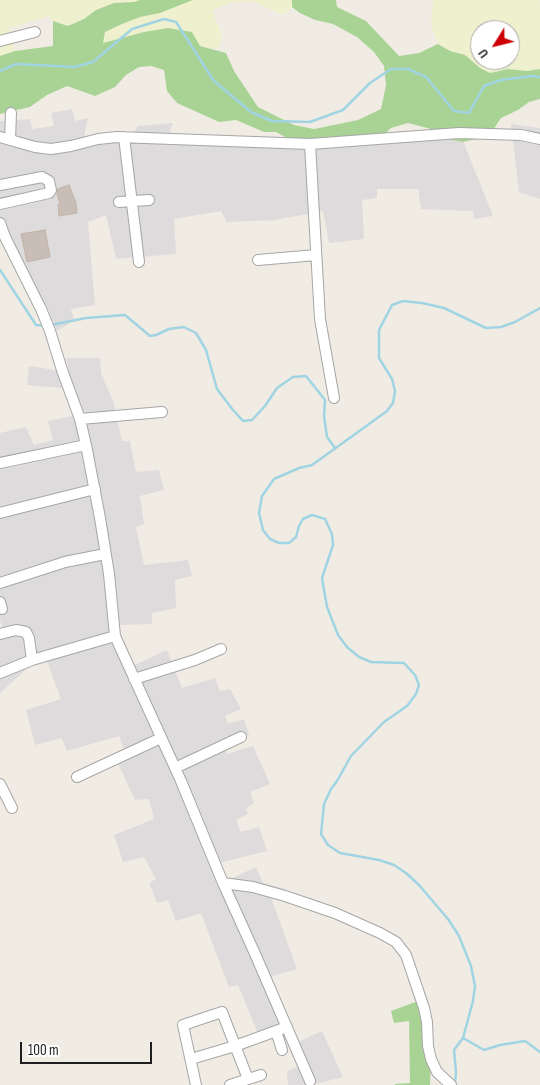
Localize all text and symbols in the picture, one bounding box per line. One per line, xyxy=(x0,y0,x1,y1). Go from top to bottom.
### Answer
north arrow xyxy=(470,20,520,70)
text: U xyxy=(474,46,492,61)
scale bar xyxy=(22,1032,155,1064)
text: 100 m xyxy=(28,1041,59,1060)

